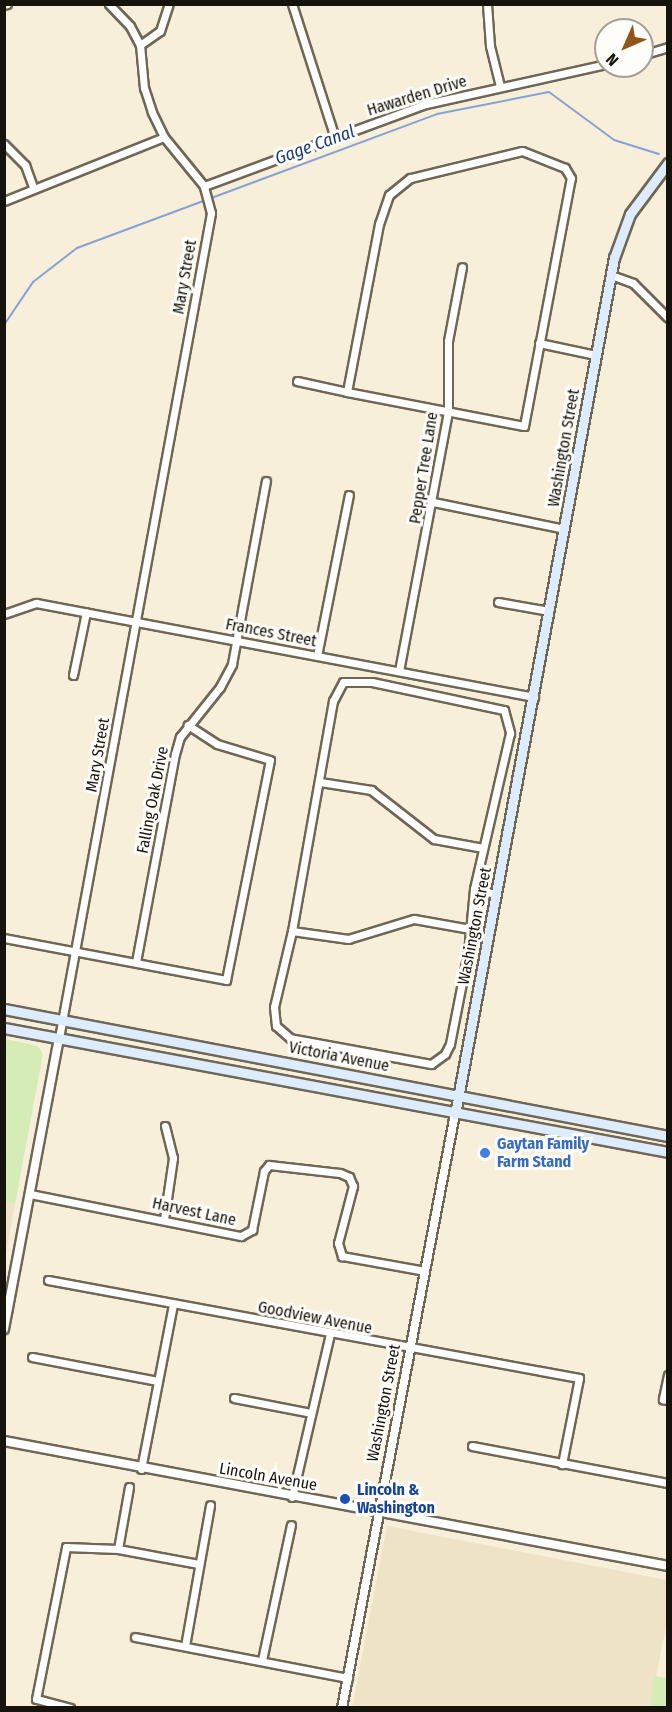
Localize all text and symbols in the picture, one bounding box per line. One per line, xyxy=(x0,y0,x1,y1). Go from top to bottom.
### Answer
north arrow xyxy=(594,18,654,78)
text: N xyxy=(602,50,622,70)
street label: Hawarden Drive xyxy=(365,72,469,120)
water label: Gage Canal xyxy=(272,121,358,169)
street label: Mary Street xyxy=(169,238,201,316)
street label: Washington Street xyxy=(544,388,584,508)
street label: Pepper Tree Lane xyxy=(406,411,442,525)
street label: Frances Street xyxy=(224,615,318,651)
street label: Mary Street xyxy=(82,716,114,794)
street label: Falling Oak Drive xyxy=(133,745,173,855)
street label: Washington Street xyxy=(454,866,496,986)
street label: Victoria Avenue xyxy=(287,1038,391,1076)
place label: Gaytan Family Farm Stand xyxy=(497,1134,589,1172)
marker: Gaytan Family Farm Stand xyxy=(478,1146,492,1160)
street label: Harvest Lane xyxy=(150,1194,238,1230)
street label: Goodview Avenue xyxy=(256,1298,374,1338)
street label: Washington Street xyxy=(363,1343,405,1463)
street label: Lincoln Avenue xyxy=(218,1459,318,1495)
place label: Lincoln & Washington xyxy=(357,1480,435,1518)
marker: Lincoln & Washington xyxy=(338,1492,352,1506)

